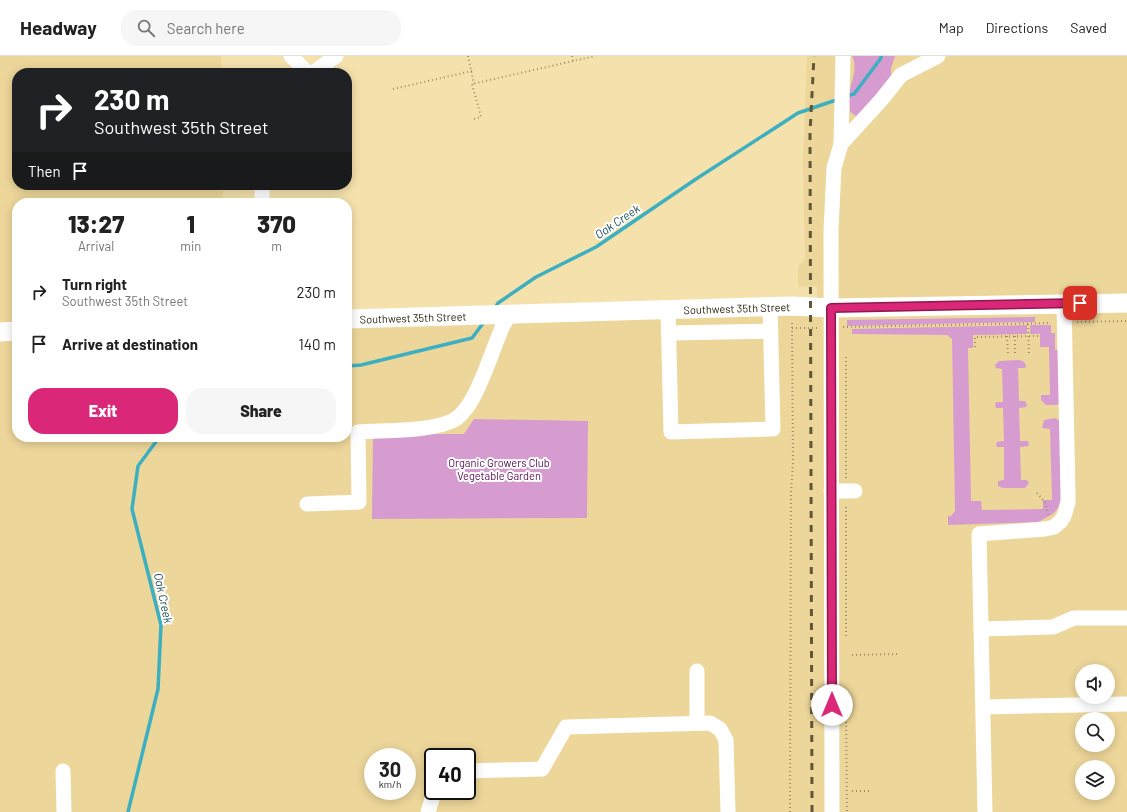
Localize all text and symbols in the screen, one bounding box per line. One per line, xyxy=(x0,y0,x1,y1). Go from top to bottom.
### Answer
search box xyxy=(121,10,401,46)
text: Headway xyxy=(20,16,97,39)
icon: search xyxy=(135,17,157,39)
text: Search here xyxy=(167,19,245,37)
text: Map xyxy=(939,19,964,36)
text: Directions xyxy=(986,19,1048,36)
text: Saved xyxy=(1070,19,1107,36)
text: 230 m xyxy=(94,82,169,116)
icon: right xyxy=(28,84,80,136)
text: Southwest 35th Street xyxy=(94,116,268,138)
icon: arrive xyxy=(69,160,91,182)
text: Then xyxy=(28,162,61,180)
water label: Oak Creek xyxy=(592,201,642,241)
text: 13:27 xyxy=(68,209,124,238)
text: 1 xyxy=(186,209,195,238)
text: 370 xyxy=(257,209,296,238)
text: Arrival xyxy=(78,238,114,254)
text: min xyxy=(180,238,201,254)
text: m xyxy=(271,238,282,254)
text: Turn right xyxy=(62,275,127,293)
icon: right xyxy=(28,281,50,303)
text: 230 m xyxy=(296,283,336,301)
pin xyxy=(1063,286,1097,320)
icon: arrive xyxy=(1069,292,1091,314)
text: Southwest 35th Street xyxy=(62,293,188,309)
street label: Southwest 35th Street xyxy=(683,300,790,316)
street label: Southwest 35th Street xyxy=(359,309,467,325)
icon: arrive xyxy=(28,333,50,355)
text: Arrive at destination xyxy=(62,335,198,353)
text: 140 m xyxy=(299,335,336,353)
button: Exit xyxy=(28,388,178,434)
button: Share xyxy=(186,388,336,434)
park label: Organic Growers Club Vegetable Garden xyxy=(448,456,550,482)
water label: Oak Creek xyxy=(152,572,176,625)
map controls xyxy=(1075,664,1115,800)
button: sound xyxy=(1075,664,1115,704)
position arrow xyxy=(811,684,853,726)
button: search xyxy=(1075,712,1115,752)
speed limit sign: 40 xyxy=(424,748,476,800)
text: 30 xyxy=(379,757,401,781)
button: layers xyxy=(1075,760,1115,800)
text: km/h xyxy=(379,778,401,790)

